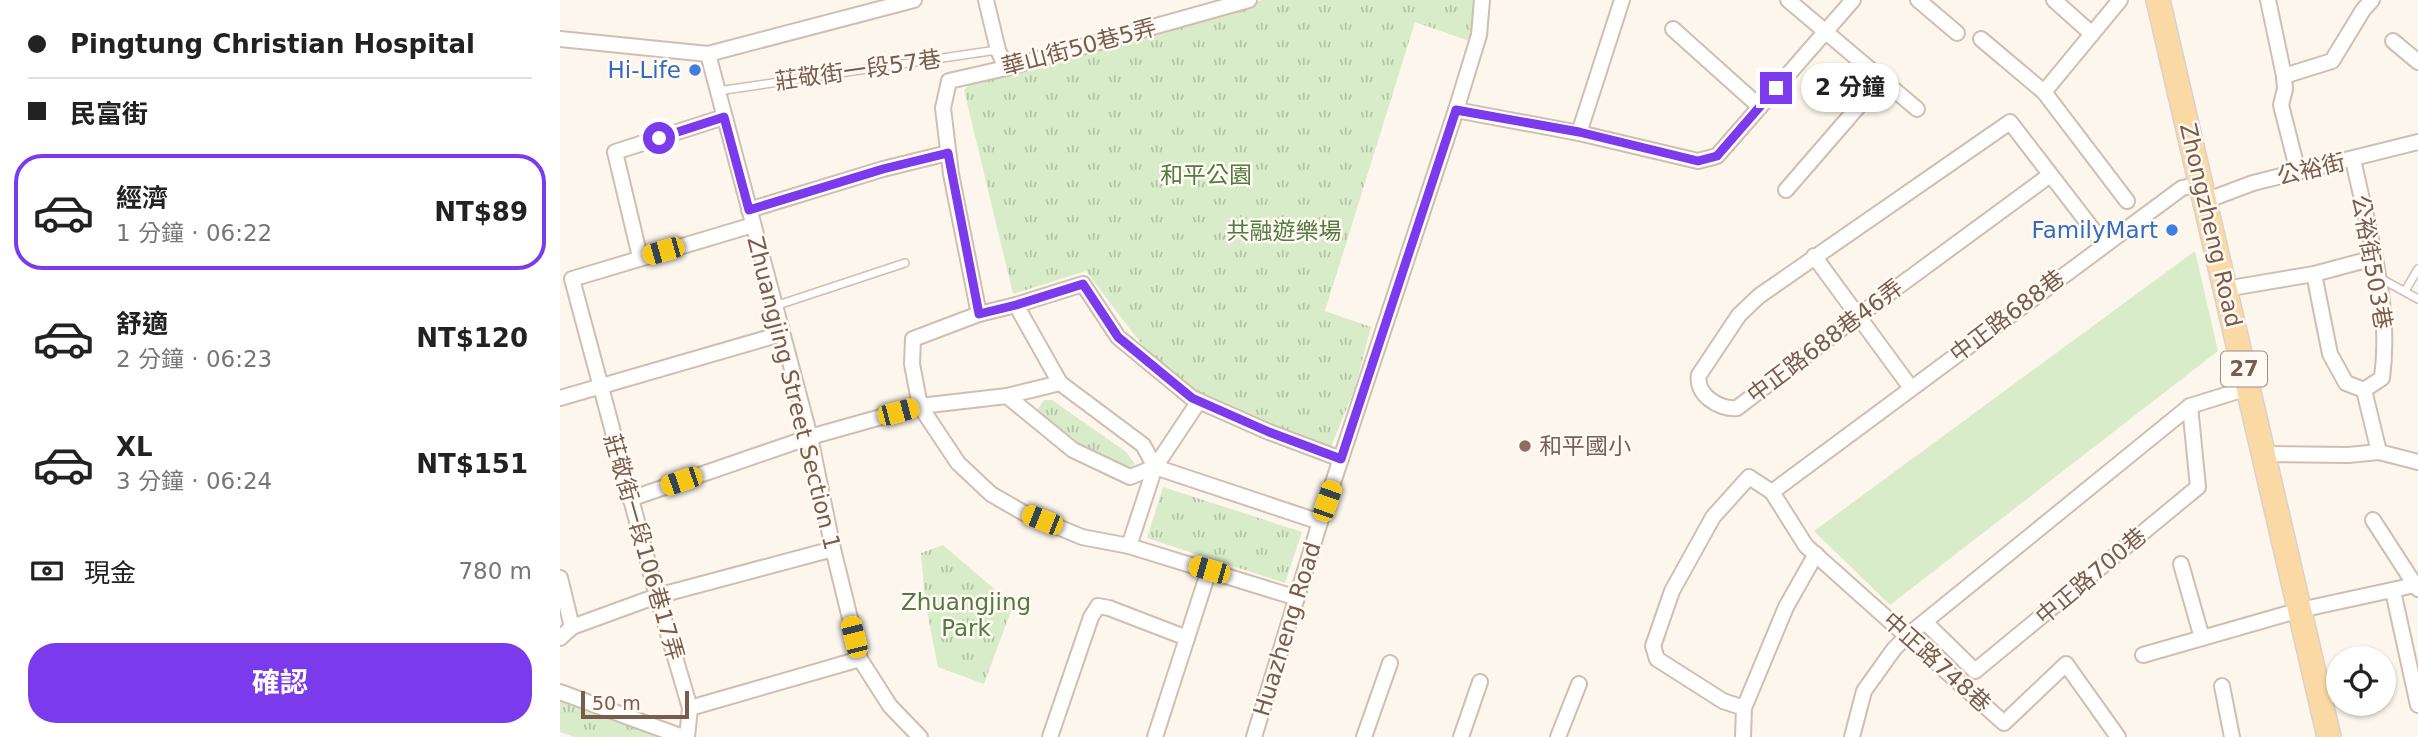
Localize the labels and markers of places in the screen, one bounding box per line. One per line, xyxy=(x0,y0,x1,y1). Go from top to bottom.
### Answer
place label: Hi-Life xyxy=(608,57,681,83)
marker: Hi-Life xyxy=(687,62,703,78)
place label: FamilyMart xyxy=(2032,217,2158,243)
marker: FamilyMart xyxy=(2164,222,2180,238)
place label: 和平國小 xyxy=(1539,433,1631,459)
marker: 和平國小 xyxy=(1517,438,1533,454)

